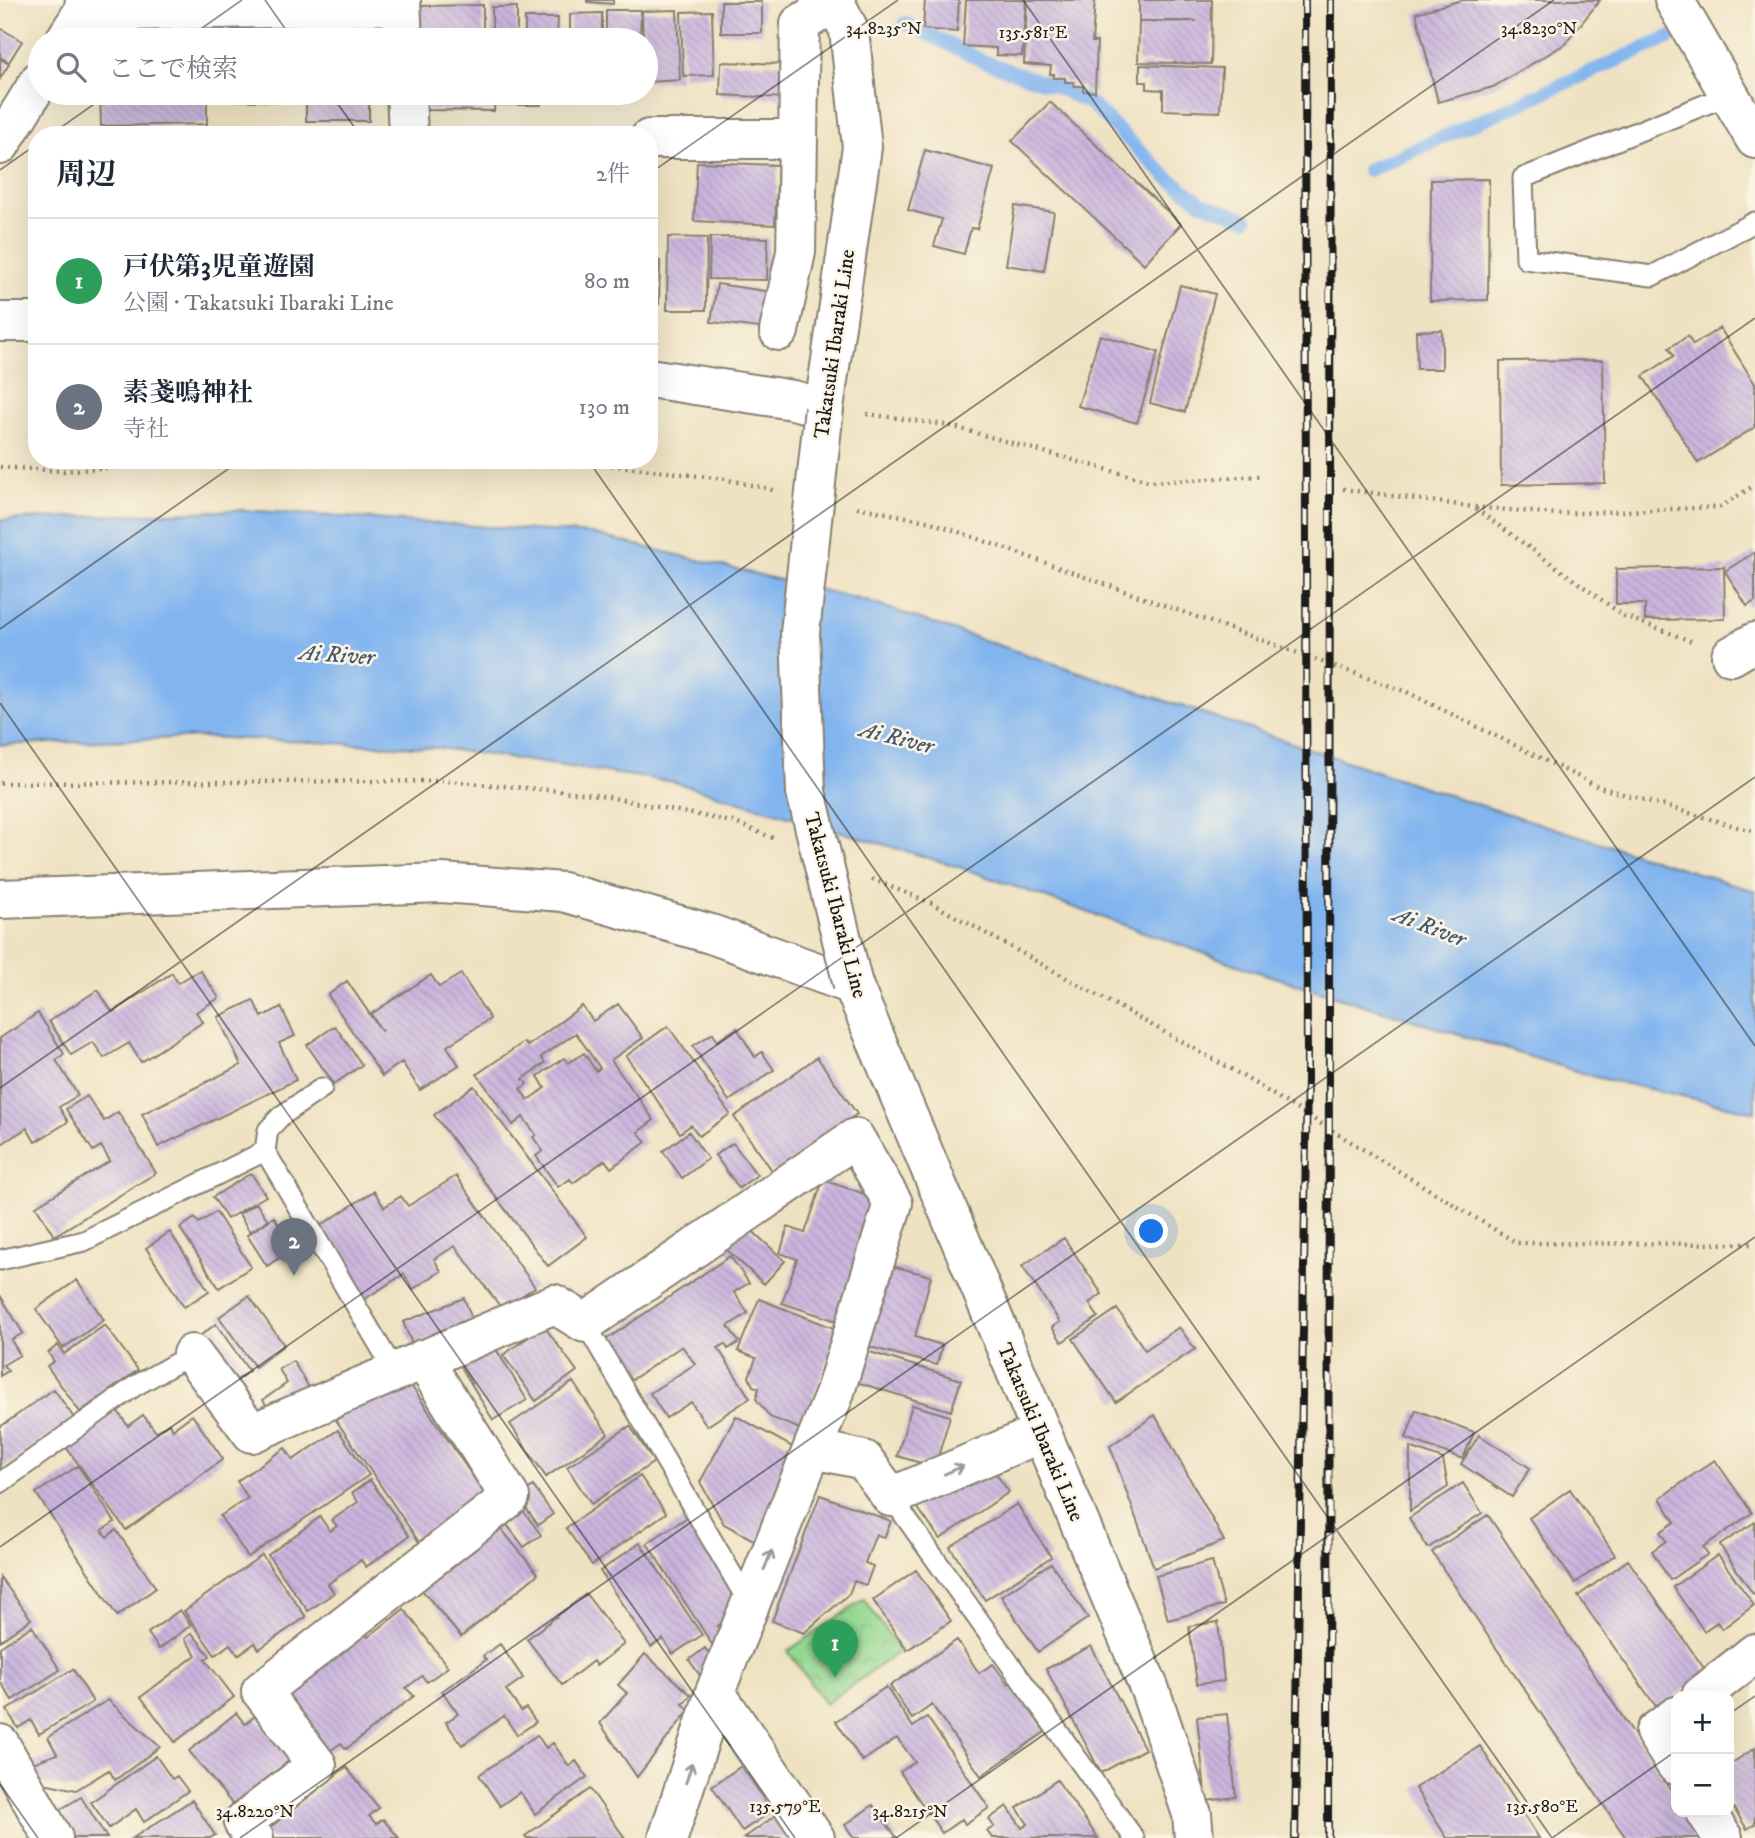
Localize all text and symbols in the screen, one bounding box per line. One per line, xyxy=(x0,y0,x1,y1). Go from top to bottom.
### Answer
text: 34.8235°N xyxy=(846,18,922,40)
text: 34.8230°N xyxy=(1501,18,1577,40)
text: 135.581°E xyxy=(999,22,1068,44)
search box xyxy=(28,28,658,105)
icon: search xyxy=(52,48,90,86)
text: ここで検索 xyxy=(108,53,238,86)
text: 周辺 xyxy=(56,157,116,194)
text: 2件 xyxy=(596,160,630,189)
street label: Takatsuki Ibaraki Line xyxy=(809,247,861,441)
text: 戸伏第3児童遊園 xyxy=(123,251,315,284)
text: 1 xyxy=(75,267,83,296)
text: 80 m xyxy=(584,267,630,296)
text: 公園 · Takatsuki Ibaraki Line xyxy=(123,289,394,318)
text: 素戔嗚神社 xyxy=(123,377,253,410)
text: 2 xyxy=(73,393,85,422)
text: 130 m xyxy=(578,393,630,422)
text: 寺社 xyxy=(123,415,169,444)
water label: Ai River xyxy=(295,638,377,673)
water label: Ai River xyxy=(854,715,938,762)
street label: Takatsuki Ibaraki Line xyxy=(798,810,872,1001)
water label: Ai River xyxy=(1386,899,1471,955)
your location xyxy=(1134,1214,1168,1248)
pin: 2 xyxy=(271,1218,317,1276)
street label: Takatsuki Ibaraki Line xyxy=(991,1339,1089,1526)
one-way arrow xyxy=(942,1463,964,1476)
one-way arrow xyxy=(763,1550,776,1571)
pin: 1 xyxy=(812,1620,858,1678)
map controls xyxy=(1671,1691,1734,1817)
button: + xyxy=(1671,1691,1734,1754)
button: − xyxy=(1671,1754,1734,1817)
one-way arrow xyxy=(683,1762,696,1784)
text: 135.579°E xyxy=(749,1796,821,1818)
text: 135.580°E xyxy=(1506,1796,1578,1818)
text: 34.8220°N xyxy=(216,1801,295,1823)
text: 34.8215°N xyxy=(872,1801,948,1823)

